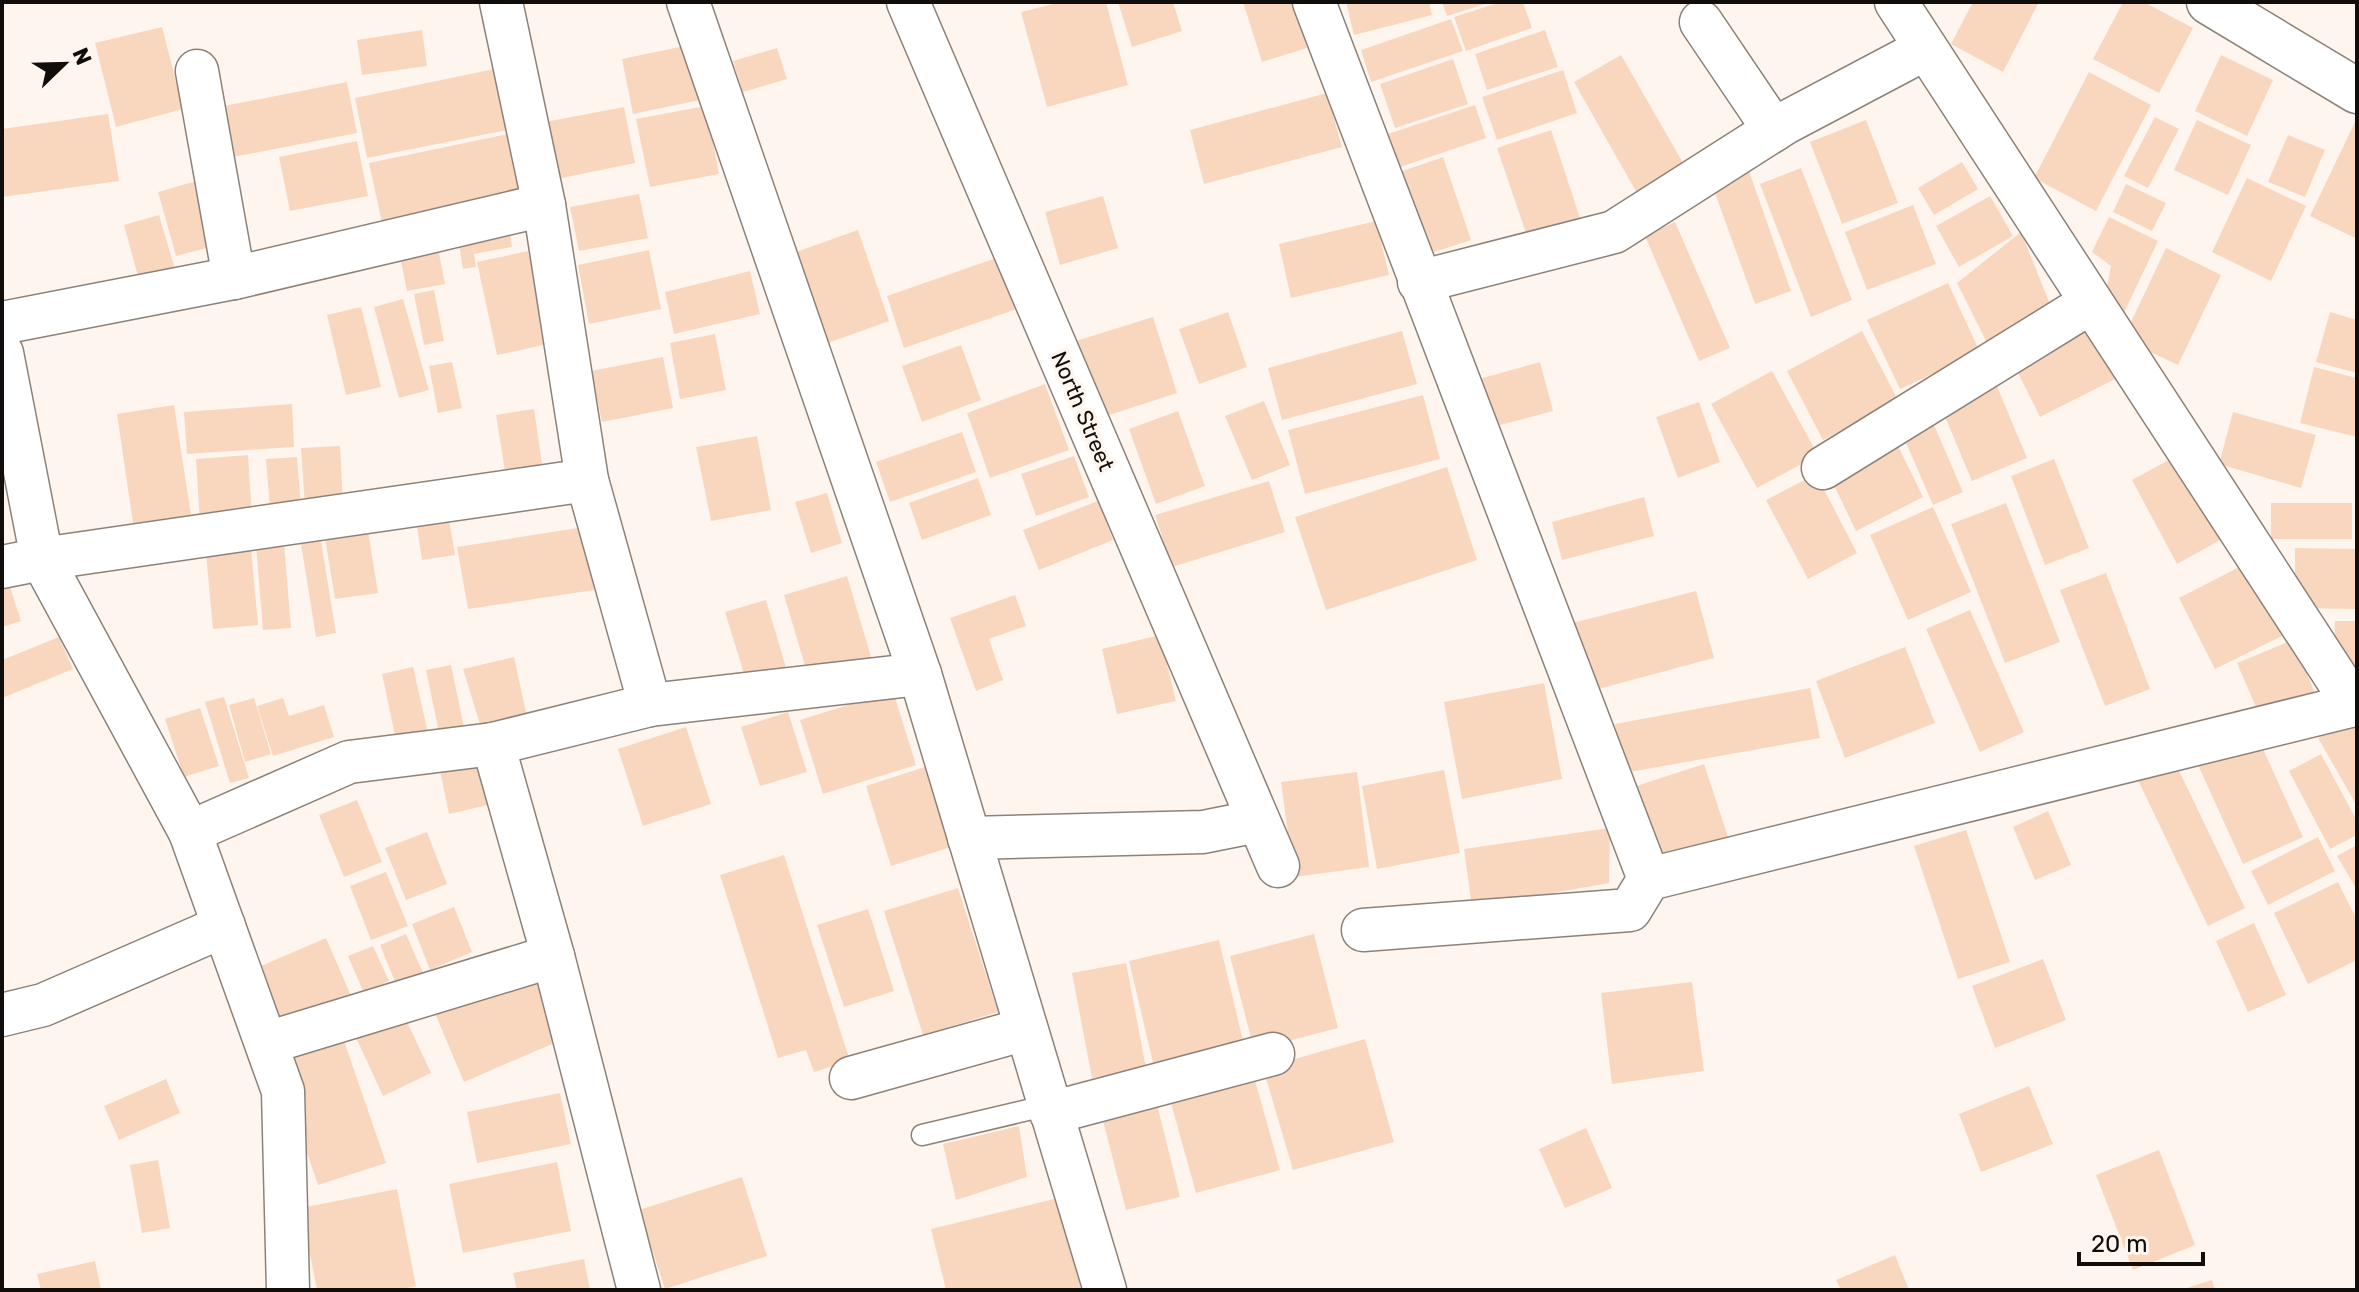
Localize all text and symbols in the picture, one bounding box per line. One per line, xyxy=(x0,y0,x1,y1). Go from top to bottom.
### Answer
north arrow xyxy=(24,24,104,104)
text: N xyxy=(66,44,97,69)
street label: North Street xyxy=(1045,347,1120,475)
scale bar xyxy=(2079,1216,2203,1266)
text: 20 m xyxy=(2091,1230,2148,1258)

